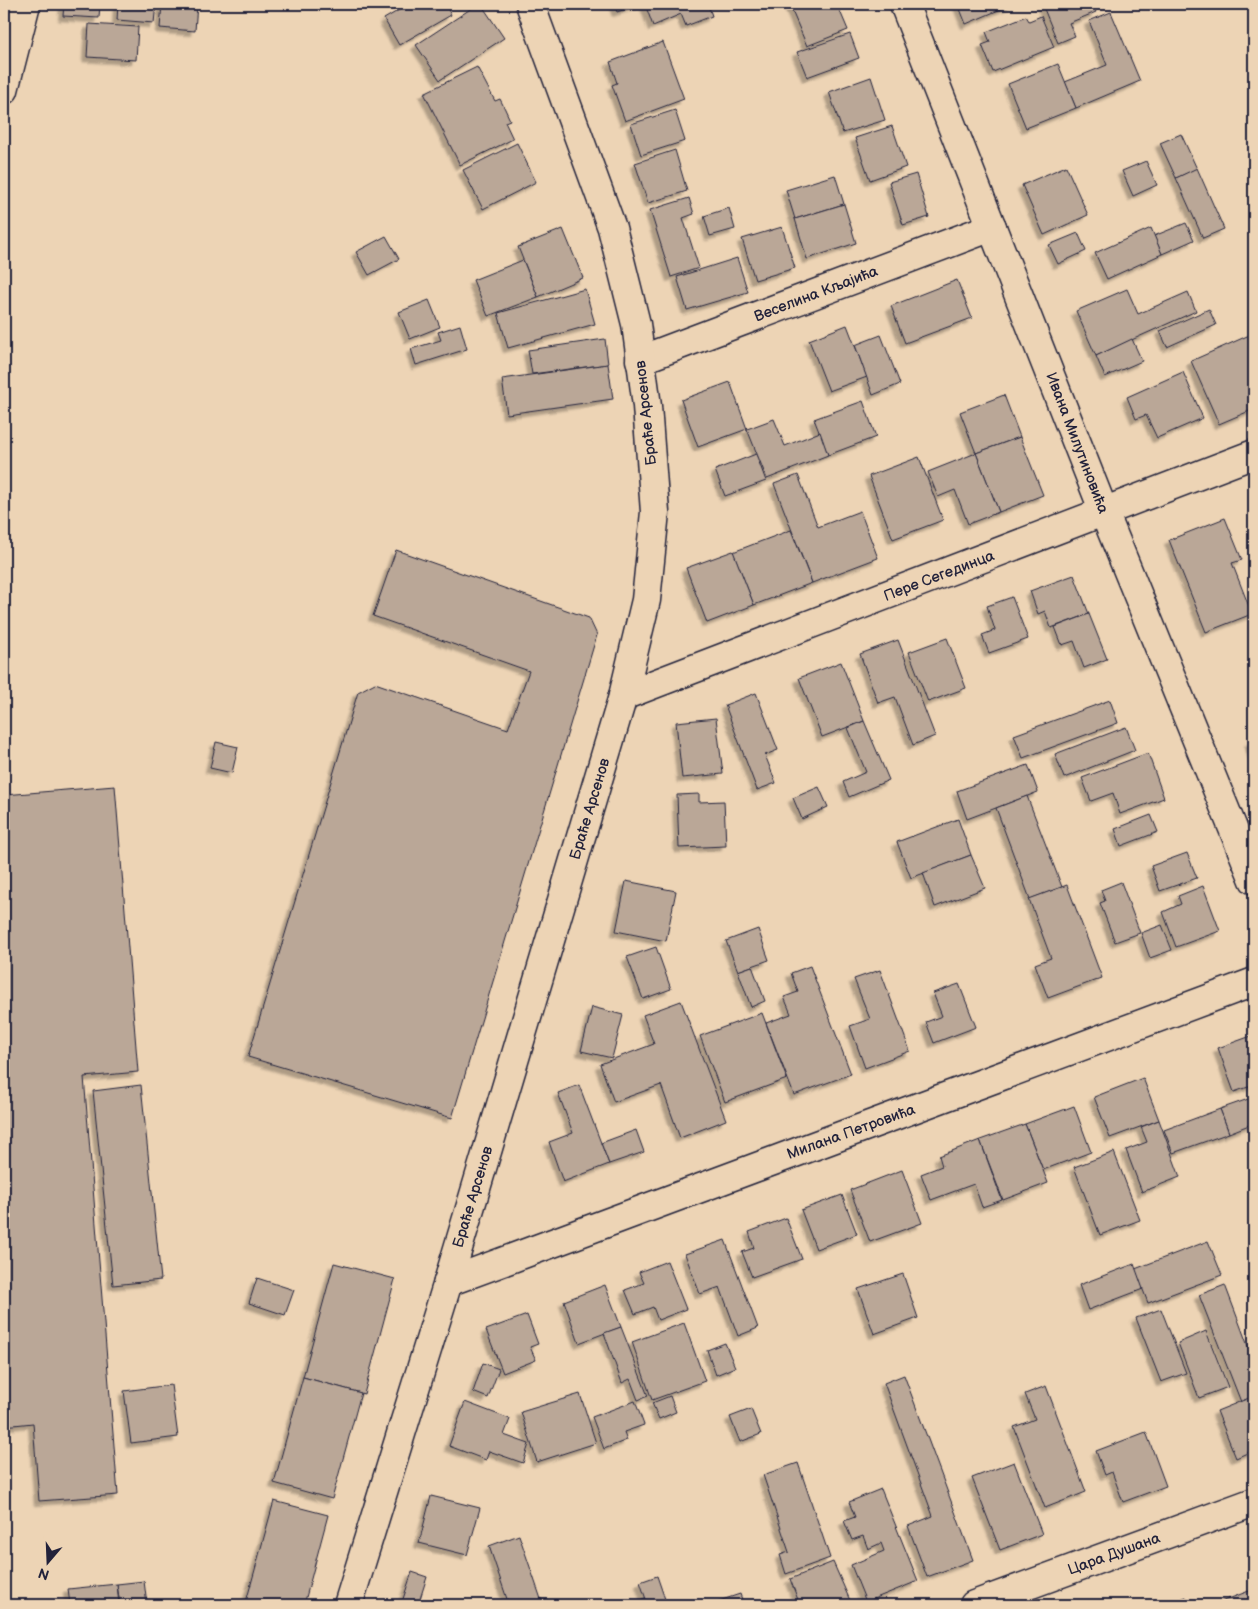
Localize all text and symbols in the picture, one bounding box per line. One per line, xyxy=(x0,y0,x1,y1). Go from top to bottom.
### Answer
street label: Веселина Кљајића xyxy=(751,262,881,326)
street label: Браће Арсенов xyxy=(631,360,661,466)
street label: Ивана Милутиновића xyxy=(1041,370,1113,516)
street label: Пере Сегединца xyxy=(881,546,997,606)
street label: Браће Арсенов xyxy=(566,756,614,862)
street label: Милана Петровића xyxy=(784,1100,918,1164)
street label: Браће Арсенов xyxy=(449,1144,497,1250)
street label: Цара Душана xyxy=(1065,1528,1163,1580)
north arrow xyxy=(22,1536,72,1586)
text: N xyxy=(36,1564,52,1584)

